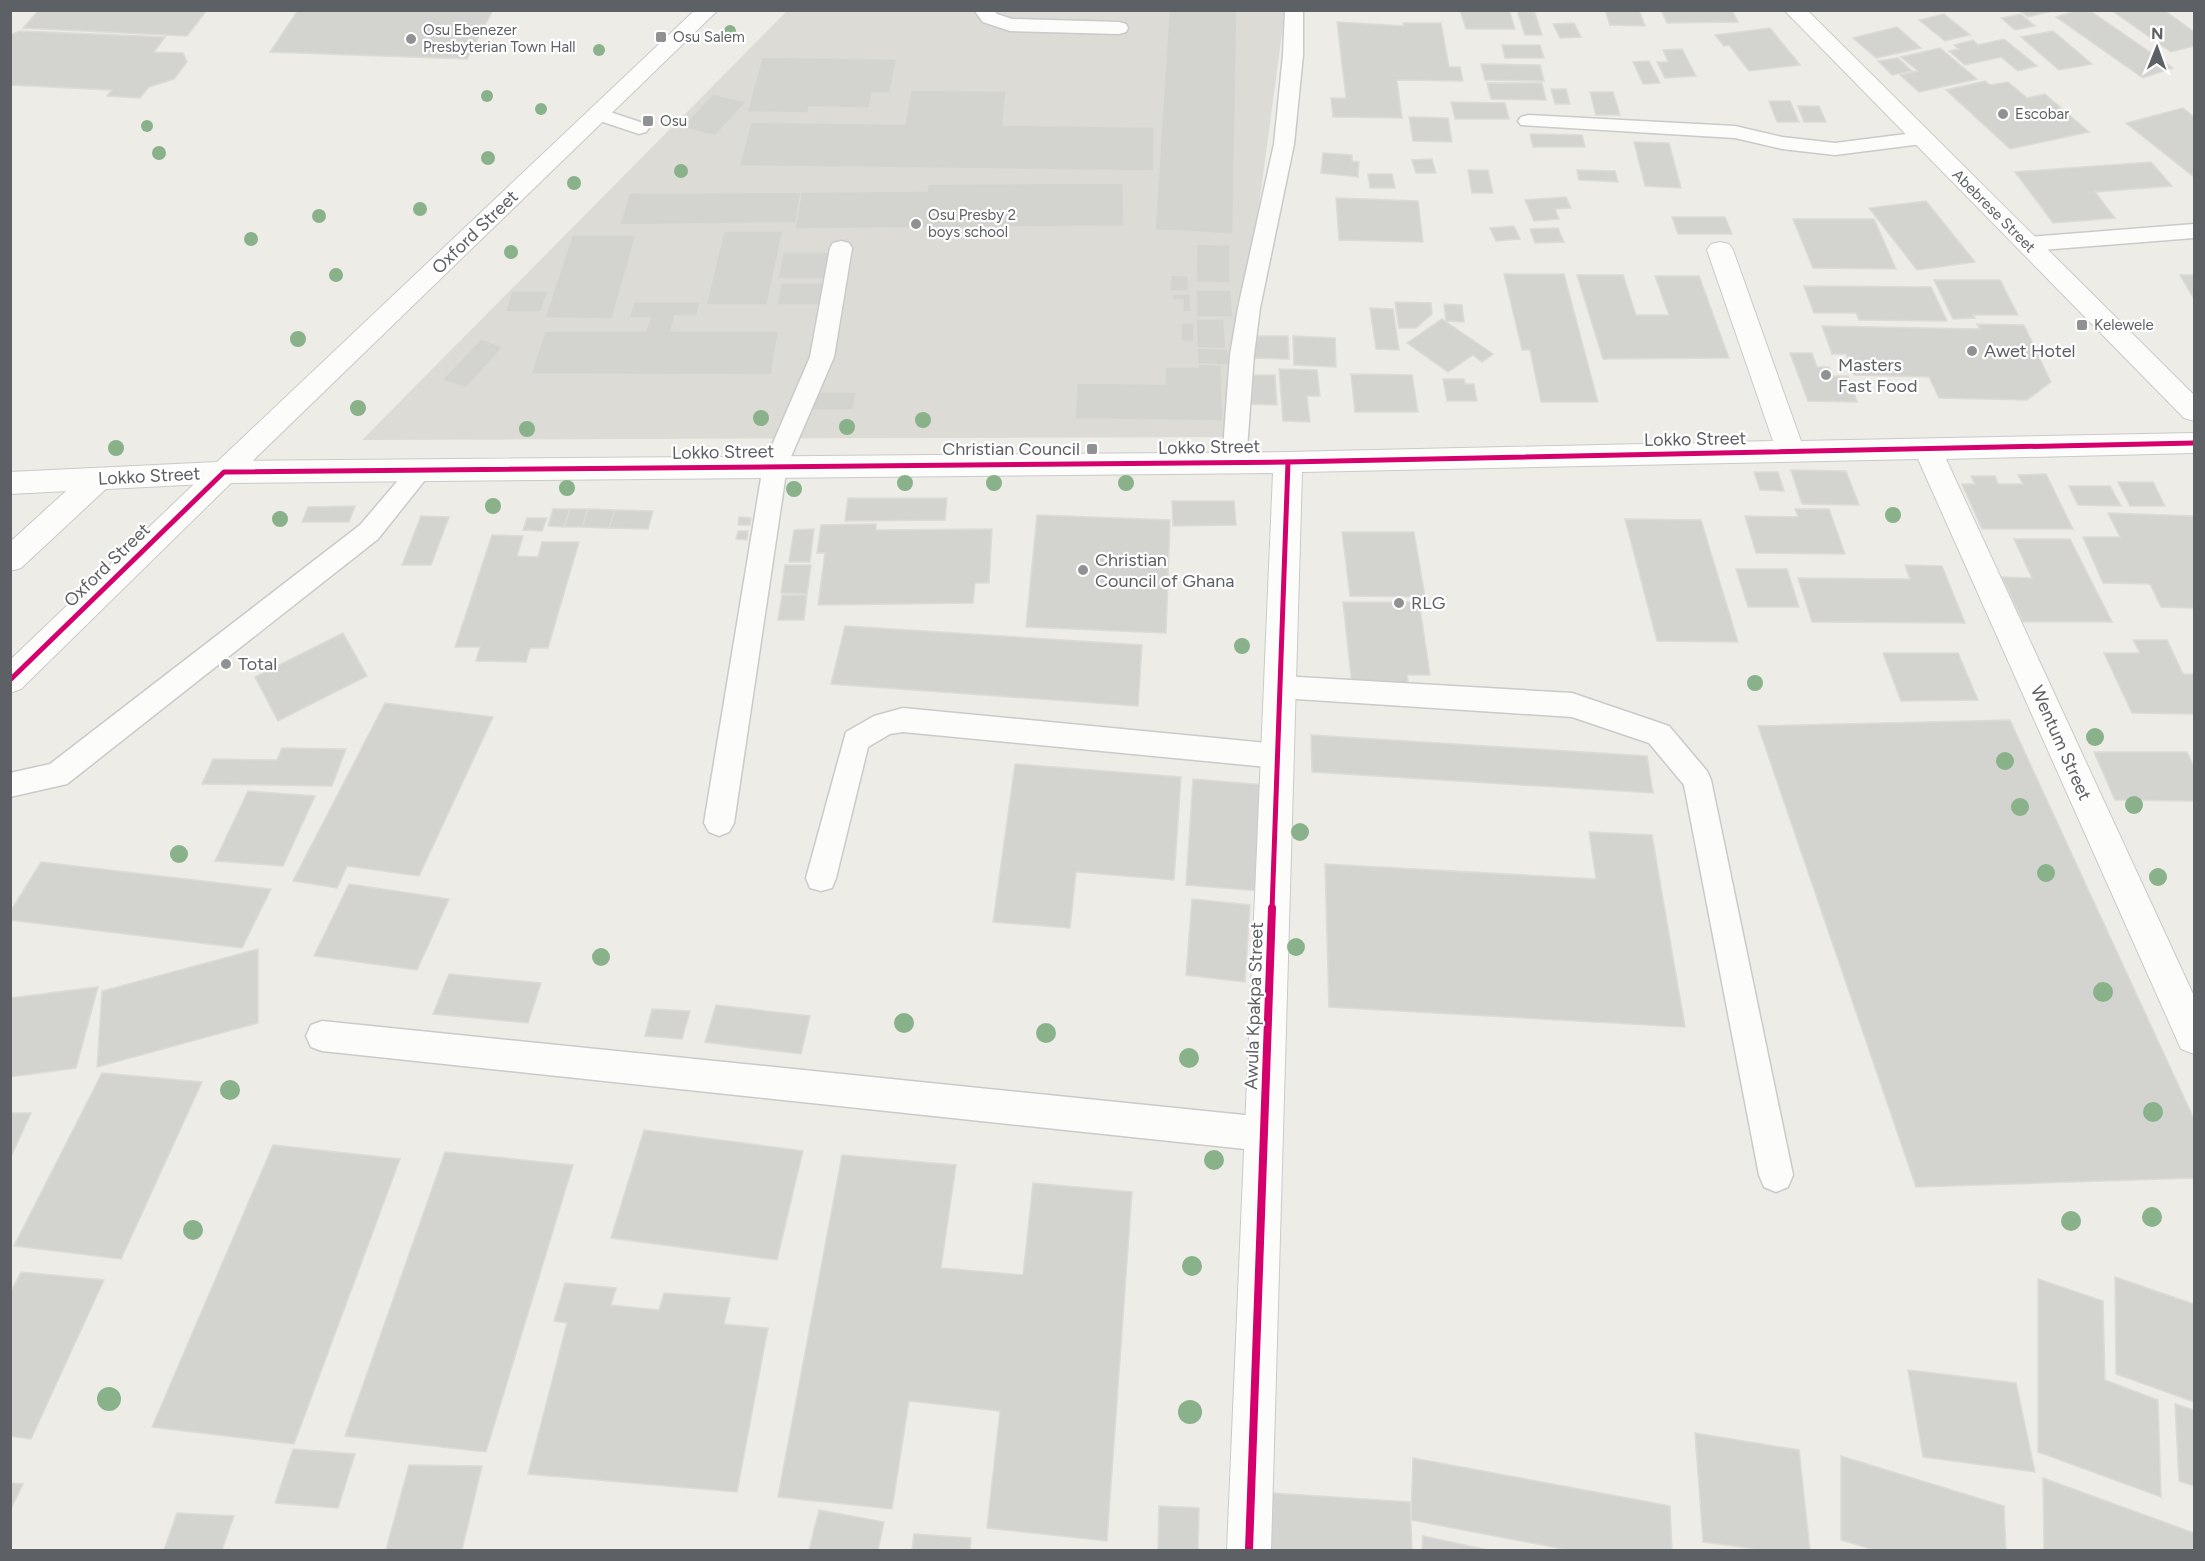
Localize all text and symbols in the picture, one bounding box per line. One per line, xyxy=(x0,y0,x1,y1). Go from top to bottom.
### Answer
north arrow xyxy=(2127,18,2187,78)
place label: Osu Ebenezer Presbyterian Town Hall xyxy=(423,21,576,56)
text: N xyxy=(2151,24,2164,43)
place label: Osu Salem xyxy=(673,28,745,46)
marker: Osu Salem xyxy=(654,30,668,44)
marker: Osu Ebenezer Presbyterian Town Hall xyxy=(404,32,418,46)
place label: Escobar xyxy=(2015,105,2069,123)
marker: Escobar xyxy=(1996,107,2010,121)
place label: Osu xyxy=(660,112,687,130)
marker: Osu xyxy=(641,114,655,128)
street label: Abebrese Street xyxy=(1949,166,2040,257)
street label: Oxford Street xyxy=(427,185,523,278)
place label: Osu Presby 2 boys school xyxy=(928,206,1016,241)
marker: Osu Presby 2 boys school xyxy=(909,217,923,231)
place label: Kelewele xyxy=(2094,316,2154,334)
marker: Kelewele xyxy=(2075,318,2089,332)
place label: Awet Hotel xyxy=(1984,340,2075,362)
marker: Awet Hotel xyxy=(1965,344,1979,358)
place label: Masters Fast Food xyxy=(1838,354,1918,397)
marker: Masters Fast Food xyxy=(1819,368,1833,382)
street label: Lokko Street xyxy=(1644,427,1747,451)
street label: Lokko Street xyxy=(1158,435,1261,459)
place label: Christian Council xyxy=(942,438,1080,460)
street label: Lokko Street xyxy=(672,440,775,464)
marker: Christian Council xyxy=(1085,442,1099,456)
street label: Lokko Street xyxy=(97,462,201,490)
street label: Oxford Street xyxy=(59,518,155,611)
place label: Christian Council of Ghana xyxy=(1095,549,1234,592)
marker: Christian Council of Ghana xyxy=(1076,563,1090,577)
place label: RLG xyxy=(1411,592,1446,614)
marker: RLG xyxy=(1392,596,1406,610)
place label: Total xyxy=(238,653,277,675)
marker: Total xyxy=(219,657,233,671)
street label: Wentum Street xyxy=(2026,682,2096,804)
street label: Awula Kpakpa Street xyxy=(1240,922,1268,1090)

